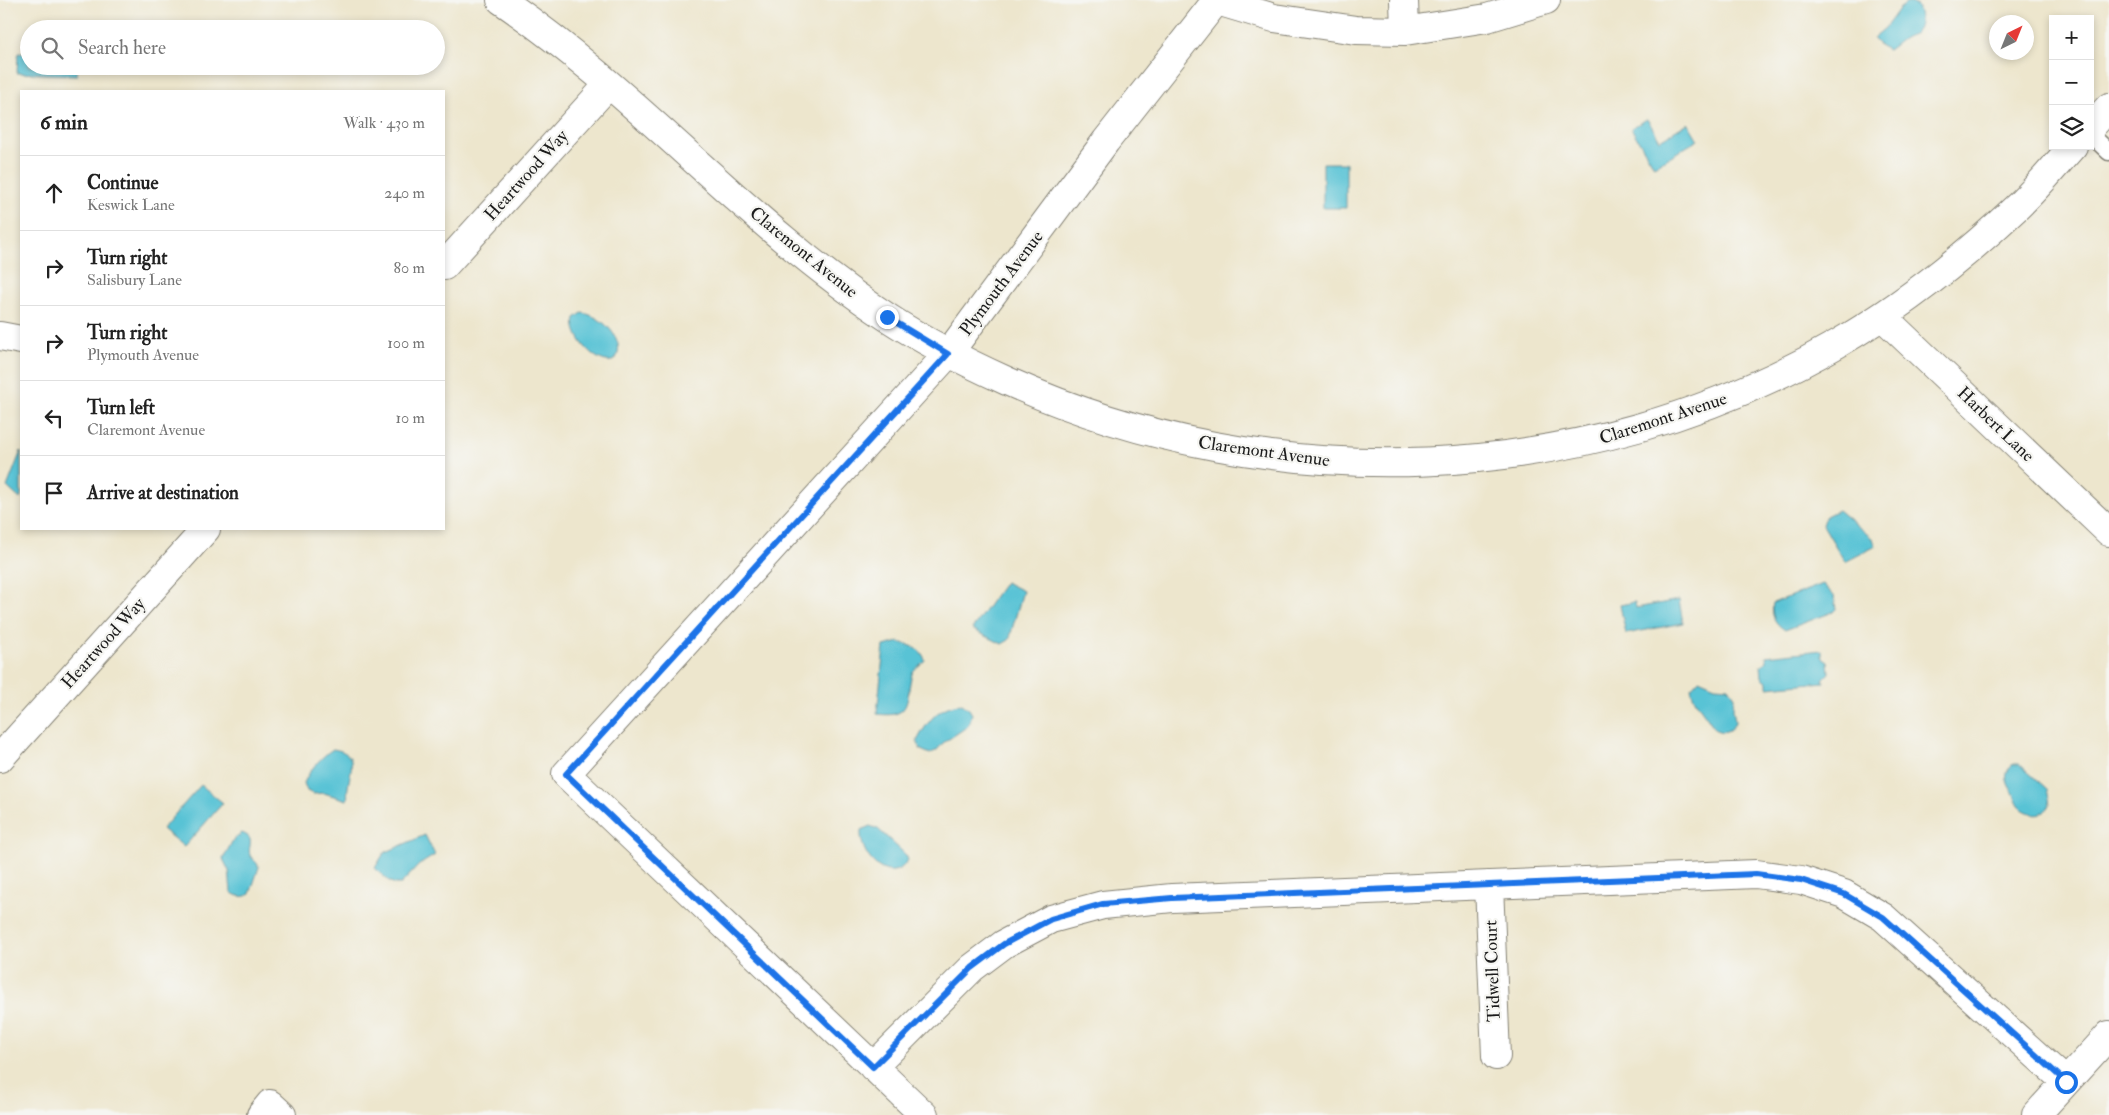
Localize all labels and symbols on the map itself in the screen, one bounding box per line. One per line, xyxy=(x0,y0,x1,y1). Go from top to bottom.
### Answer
north arrow xyxy=(1989,15,2034,60)
street label: Heartwood Way xyxy=(479,124,574,226)
street label: Claremont Avenue xyxy=(745,202,863,303)
street label: Plymouth Avenue xyxy=(954,226,1049,341)
route end xyxy=(876,306,899,329)
street label: Harbert Lane xyxy=(1952,382,2040,467)
street label: Claremont Avenue xyxy=(1596,387,1730,450)
street label: Claremont Avenue xyxy=(1197,431,1332,472)
street label: Heartwood Way xyxy=(56,592,151,694)
street label: Tidwell Court xyxy=(1479,920,1506,1022)
route start xyxy=(2055,1071,2078,1094)

